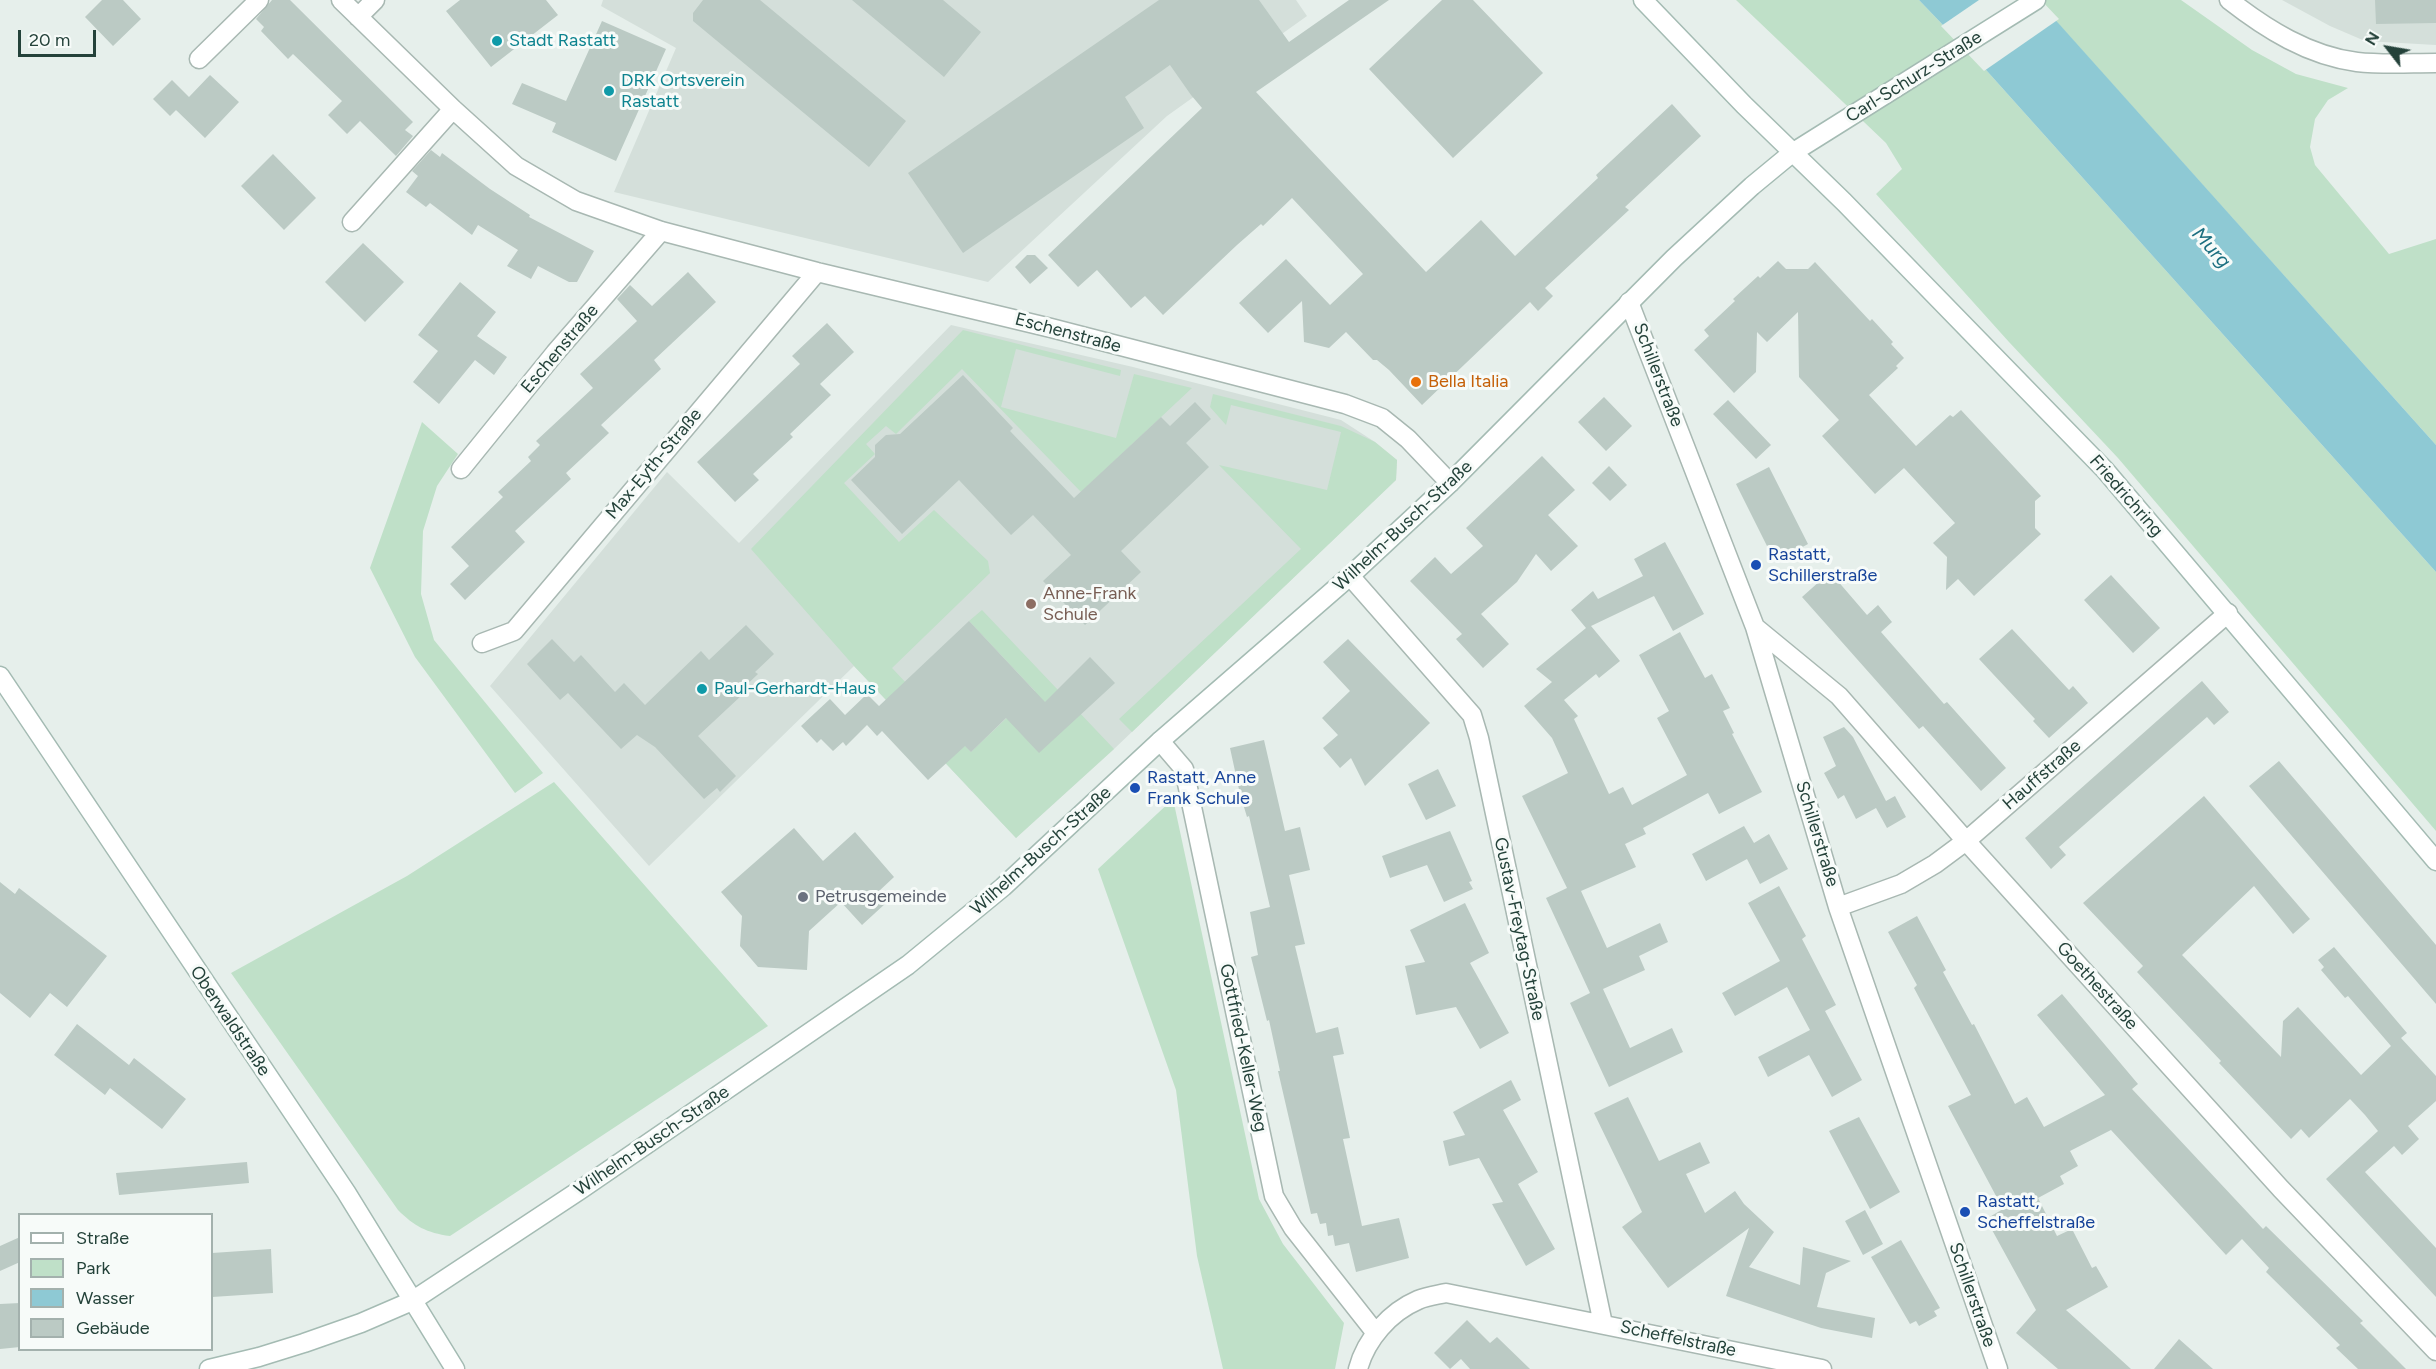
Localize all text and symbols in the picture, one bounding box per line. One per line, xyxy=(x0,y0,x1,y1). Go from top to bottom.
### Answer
scale bar xyxy=(21,18,99,56)
north arrow xyxy=(2358,18,2418,78)
street label: Carl-Schurz-Straße xyxy=(1842,26,1986,128)
text: N xyxy=(2361,28,2383,49)
text: 20 m xyxy=(29,29,70,51)
place label: Stadt Rastatt xyxy=(509,30,616,52)
marker: Stadt Rastatt xyxy=(490,34,504,48)
place label: DRK Ortsverein Rastatt xyxy=(621,70,744,112)
marker: DRK Ortsverein Rastatt xyxy=(602,84,616,98)
water label: Murg xyxy=(2186,223,2236,273)
street label: Eschenstraße xyxy=(517,300,603,398)
street label: Eschenstraße xyxy=(1012,308,1124,358)
street label: Schillerstraße xyxy=(1628,320,1688,430)
place label: Bella Italia xyxy=(1428,371,1509,393)
marker: Bella Italia xyxy=(1409,375,1423,389)
street label: Max-Eyth-Straße xyxy=(601,404,707,524)
street label: Friedrichring xyxy=(2085,451,2167,541)
street label: Wilhelm-Busch-Straße xyxy=(1329,456,1477,596)
place label: Rastatt, Schillerstraße xyxy=(1768,544,1877,586)
marker: Rastatt, Schillerstraße xyxy=(1749,558,1763,572)
place label: Anne-Frank Schule xyxy=(1043,583,1136,626)
marker: Anne-Frank Schule xyxy=(1024,597,1038,611)
place label: Paul-Gerhardt-Haus xyxy=(714,678,876,700)
marker: Paul-Gerhardt-Haus xyxy=(695,682,709,696)
street label: Hauffstraße xyxy=(1999,735,2085,815)
place label: Rastatt, Anne Frank Schule xyxy=(1147,767,1256,810)
street label: Schillerstraße xyxy=(1791,779,1843,889)
marker: Rastatt, Anne Frank Schule xyxy=(1128,781,1142,795)
street label: Wilhelm-Busch-Straße xyxy=(966,782,1116,920)
street label: Gustav-Freytag-Straße xyxy=(1489,835,1549,1023)
place label: Petrusgemeinde xyxy=(815,886,947,908)
marker: Petrusgemeinde xyxy=(796,890,810,904)
street label: Goethestraße xyxy=(2052,938,2142,1034)
street label: Oberwaldstraße xyxy=(185,962,275,1080)
street label: Gottfried-Keller-Weg xyxy=(1215,962,1271,1134)
street label: Wilhelm-Busch-Straße xyxy=(571,1081,733,1201)
place label: Rastatt, Scheffelstraße xyxy=(1977,1191,2095,1234)
marker: Rastatt, Scheffelstraße xyxy=(1958,1205,1972,1219)
legend xyxy=(18,1213,213,1351)
text: Straße xyxy=(76,1227,129,1249)
street label: Schillerstraße xyxy=(1944,1240,2000,1350)
text: Park xyxy=(76,1257,110,1279)
text: Wasser xyxy=(76,1287,134,1309)
street label: Scheffelstraße xyxy=(1618,1316,1738,1362)
text: Gebäude xyxy=(76,1317,150,1339)

